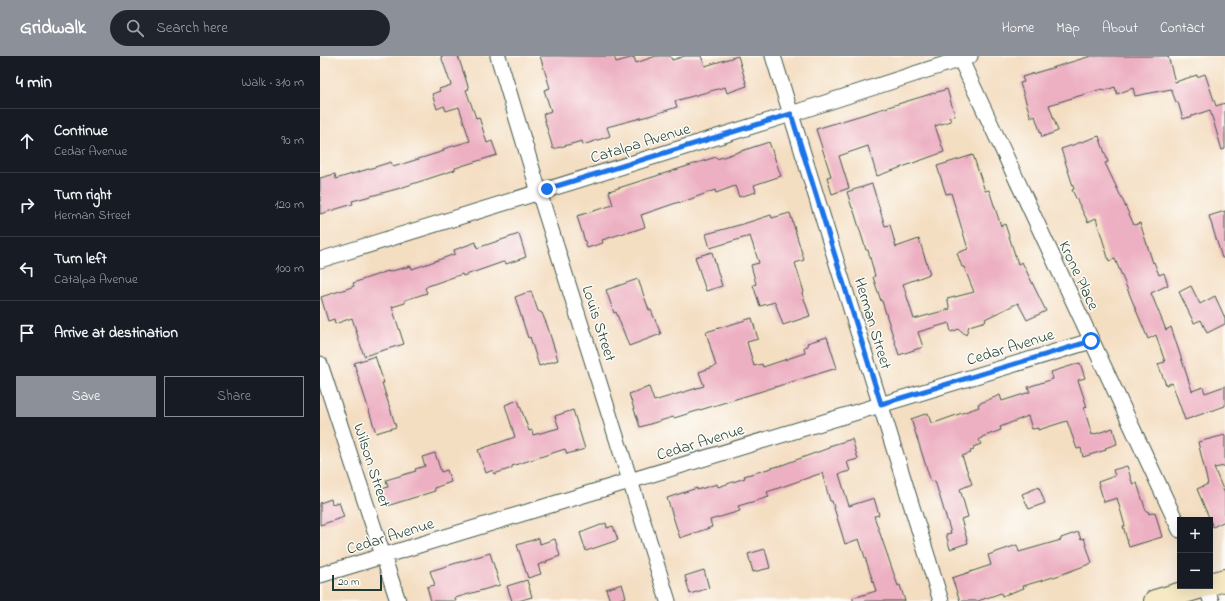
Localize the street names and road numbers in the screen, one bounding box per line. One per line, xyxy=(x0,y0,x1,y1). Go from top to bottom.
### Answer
street label: Catalpa Avenue xyxy=(588,117,694,170)
street label: Krone Place xyxy=(1052,237,1105,315)
street label: Herman Street xyxy=(847,275,898,373)
street label: Louis Street xyxy=(575,282,622,365)
street label: Cedar Avenue xyxy=(964,323,1058,373)
street label: Cedar Avenue xyxy=(654,418,748,468)
street label: Wilson Street xyxy=(346,420,396,511)
street label: Cedar Avenue xyxy=(344,512,438,562)

